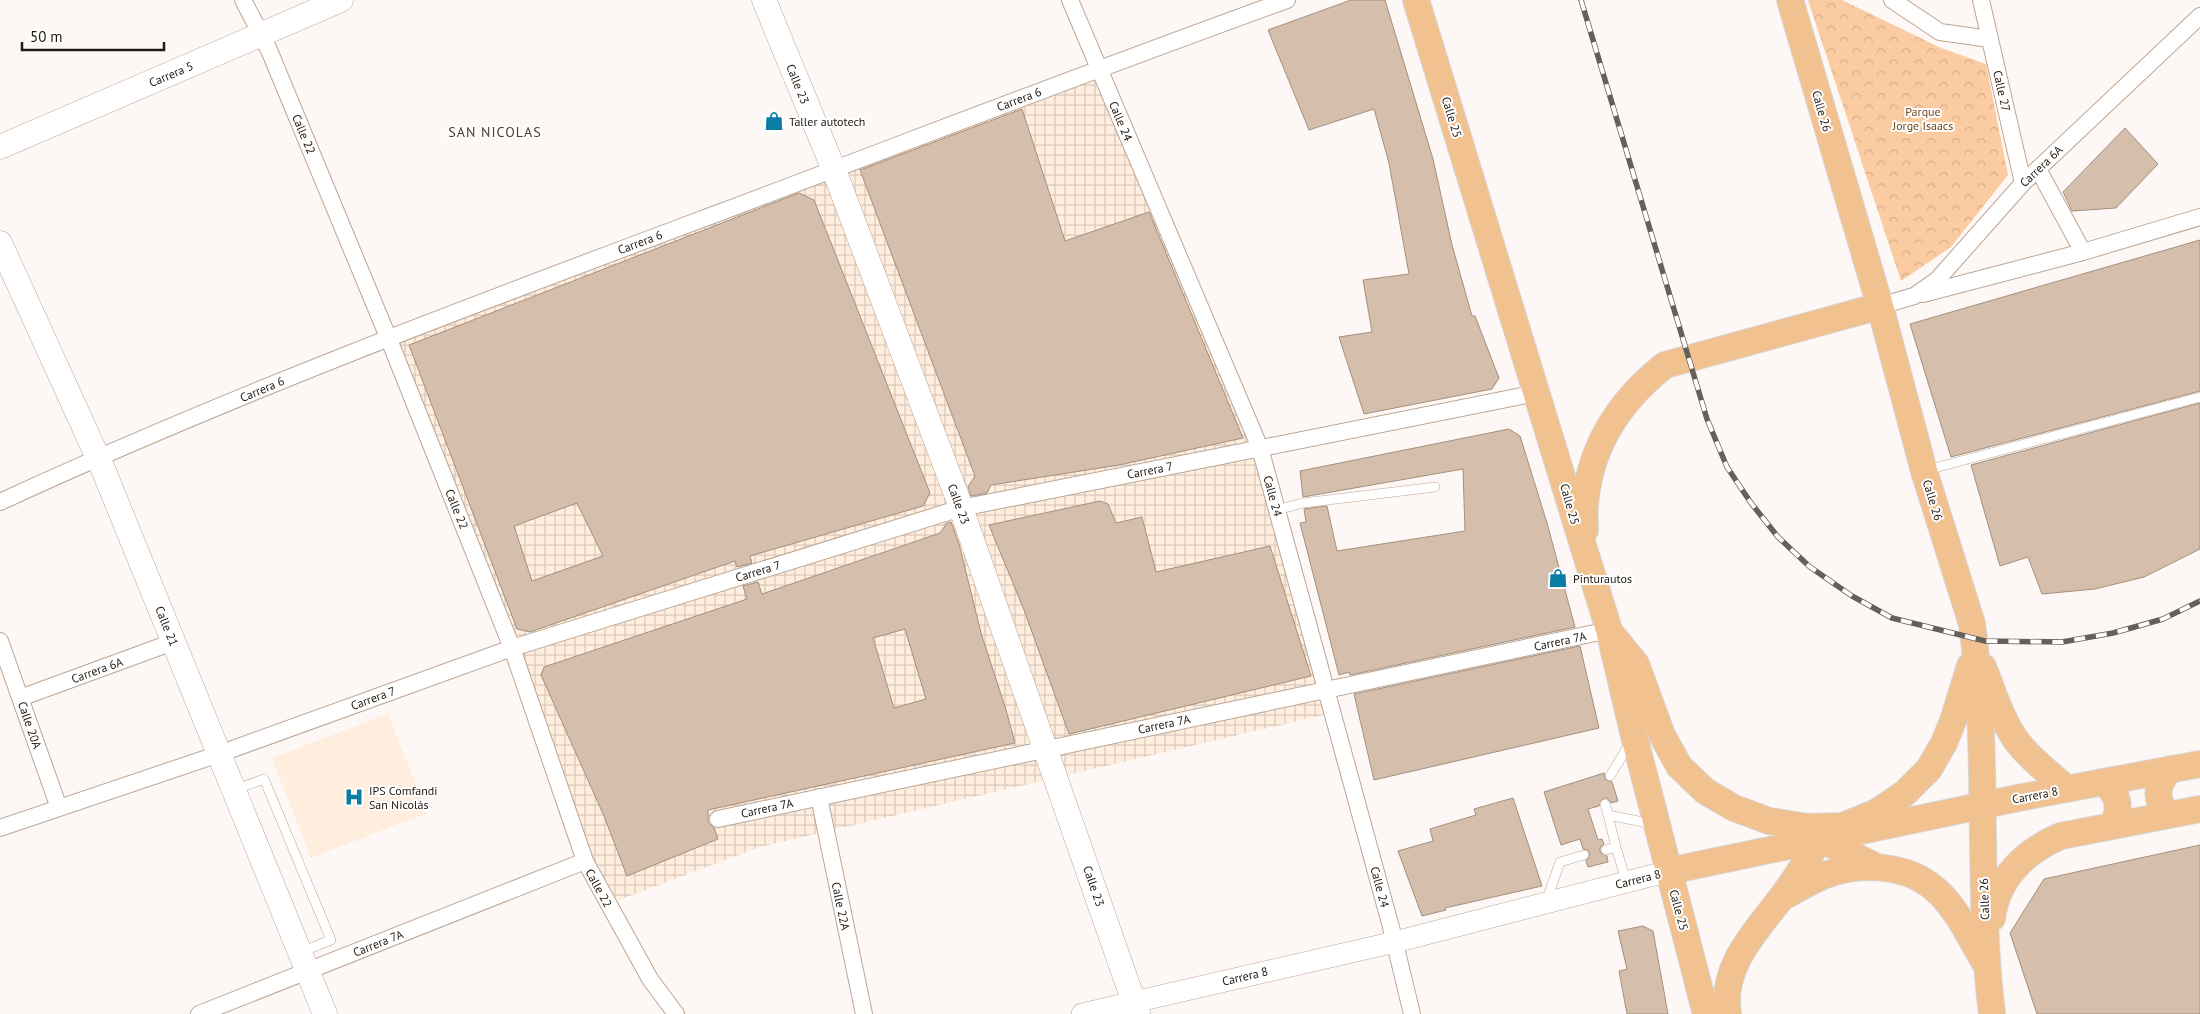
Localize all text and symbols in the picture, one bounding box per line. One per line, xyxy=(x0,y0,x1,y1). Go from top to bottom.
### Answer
scale bar xyxy=(22,20,165,52)
text: 50 m xyxy=(30,27,63,46)
street label: Carrera 5 xyxy=(147,58,195,90)
street label: Calle 23 xyxy=(783,62,813,106)
street label: Calle 27 xyxy=(1990,69,2014,113)
street label: Carrera 6 xyxy=(995,84,1043,114)
street label: Calle 26 xyxy=(1809,89,1835,133)
street label: Calle 25 xyxy=(1439,95,1465,139)
street label: Calle 24 xyxy=(1106,99,1136,144)
park label: Parque Jorge Isaacs xyxy=(1892,104,1953,133)
shop icon: Taller autotech xyxy=(763,110,785,132)
street label: Calle 22 xyxy=(289,112,319,156)
place label: Taller autotech xyxy=(789,114,865,129)
district label: SAN NICOLAS xyxy=(448,123,542,141)
street label: Carrera 6A xyxy=(2016,142,2066,190)
street label: Carrera 6 xyxy=(616,227,664,257)
street label: Carrera 6 xyxy=(238,373,286,405)
street label: Carrera 7 xyxy=(1126,458,1174,482)
street label: Calle 24 xyxy=(1260,474,1286,519)
street label: Calle 26 xyxy=(1920,478,1946,522)
street label: Calle 23 xyxy=(945,482,973,526)
street label: Calle 25 xyxy=(1557,482,1583,526)
street label: Calle 22 xyxy=(442,487,472,531)
street label: Carrera 7 xyxy=(734,557,782,585)
shop icon: Pinturautos xyxy=(1547,567,1569,589)
place label: Pinturautos xyxy=(1573,571,1632,586)
street label: Calle 21 xyxy=(152,604,182,648)
street label: Carrera 7A xyxy=(1533,628,1587,654)
street label: Carrera 6A xyxy=(69,654,125,686)
street label: Carrera 7 xyxy=(349,683,397,713)
street label: Calle 20A xyxy=(15,699,45,751)
street label: Carrera 7A xyxy=(1137,711,1191,737)
place label: IPS Comfandi San Nicolás xyxy=(369,783,437,812)
street label: Carrera 8 xyxy=(2011,783,2059,807)
hospital icon: IPS Comfandi San Nicolás xyxy=(343,786,365,808)
street label: Carrera 7A xyxy=(740,795,794,821)
street label: Calle 23 xyxy=(1080,864,1108,908)
street label: Calle 24 xyxy=(1367,865,1393,910)
street label: Calle 22 xyxy=(582,866,616,910)
street label: Carrera 8 xyxy=(1614,866,1662,892)
street label: Calle 26 xyxy=(1976,878,1992,920)
street label: Calle 22A xyxy=(829,880,853,932)
street label: Calle 25 xyxy=(1666,888,1692,932)
street label: Carrera 7A xyxy=(351,926,405,960)
street label: Carrera 8 xyxy=(1221,963,1269,989)

